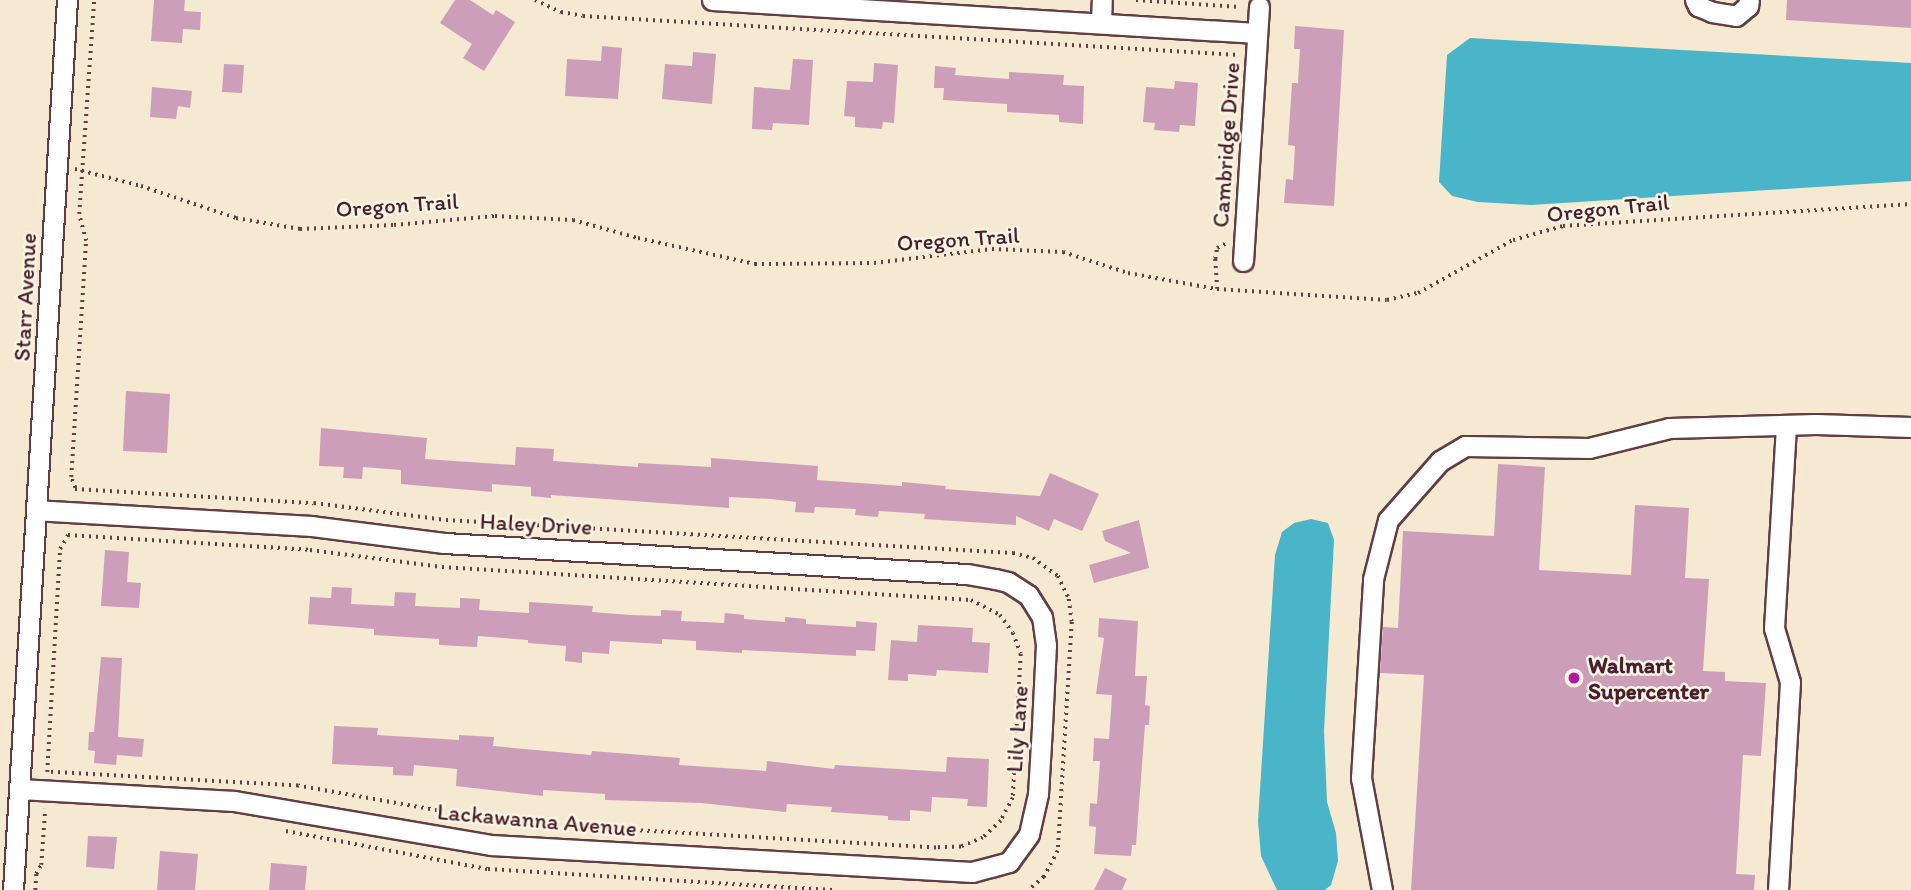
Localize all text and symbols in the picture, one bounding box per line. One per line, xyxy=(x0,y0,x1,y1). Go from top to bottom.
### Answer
street label: Cambridge Drive xyxy=(1206,61,1246,229)
street label: Oregon Trail xyxy=(335,187,459,223)
street label: Oregon Trail xyxy=(1545,188,1671,228)
street label: Oregon Trail xyxy=(896,221,1020,257)
street label: Starr Avenue xyxy=(8,232,42,362)
street label: Haley Drive xyxy=(479,507,593,541)
place label: Walmart Supercenter xyxy=(1588,651,1709,705)
marker: Walmart Supercenter xyxy=(1566,670,1582,686)
street label: Lily Lane xyxy=(1000,684,1034,774)
street label: Lackawanna Avenue xyxy=(436,798,638,842)

